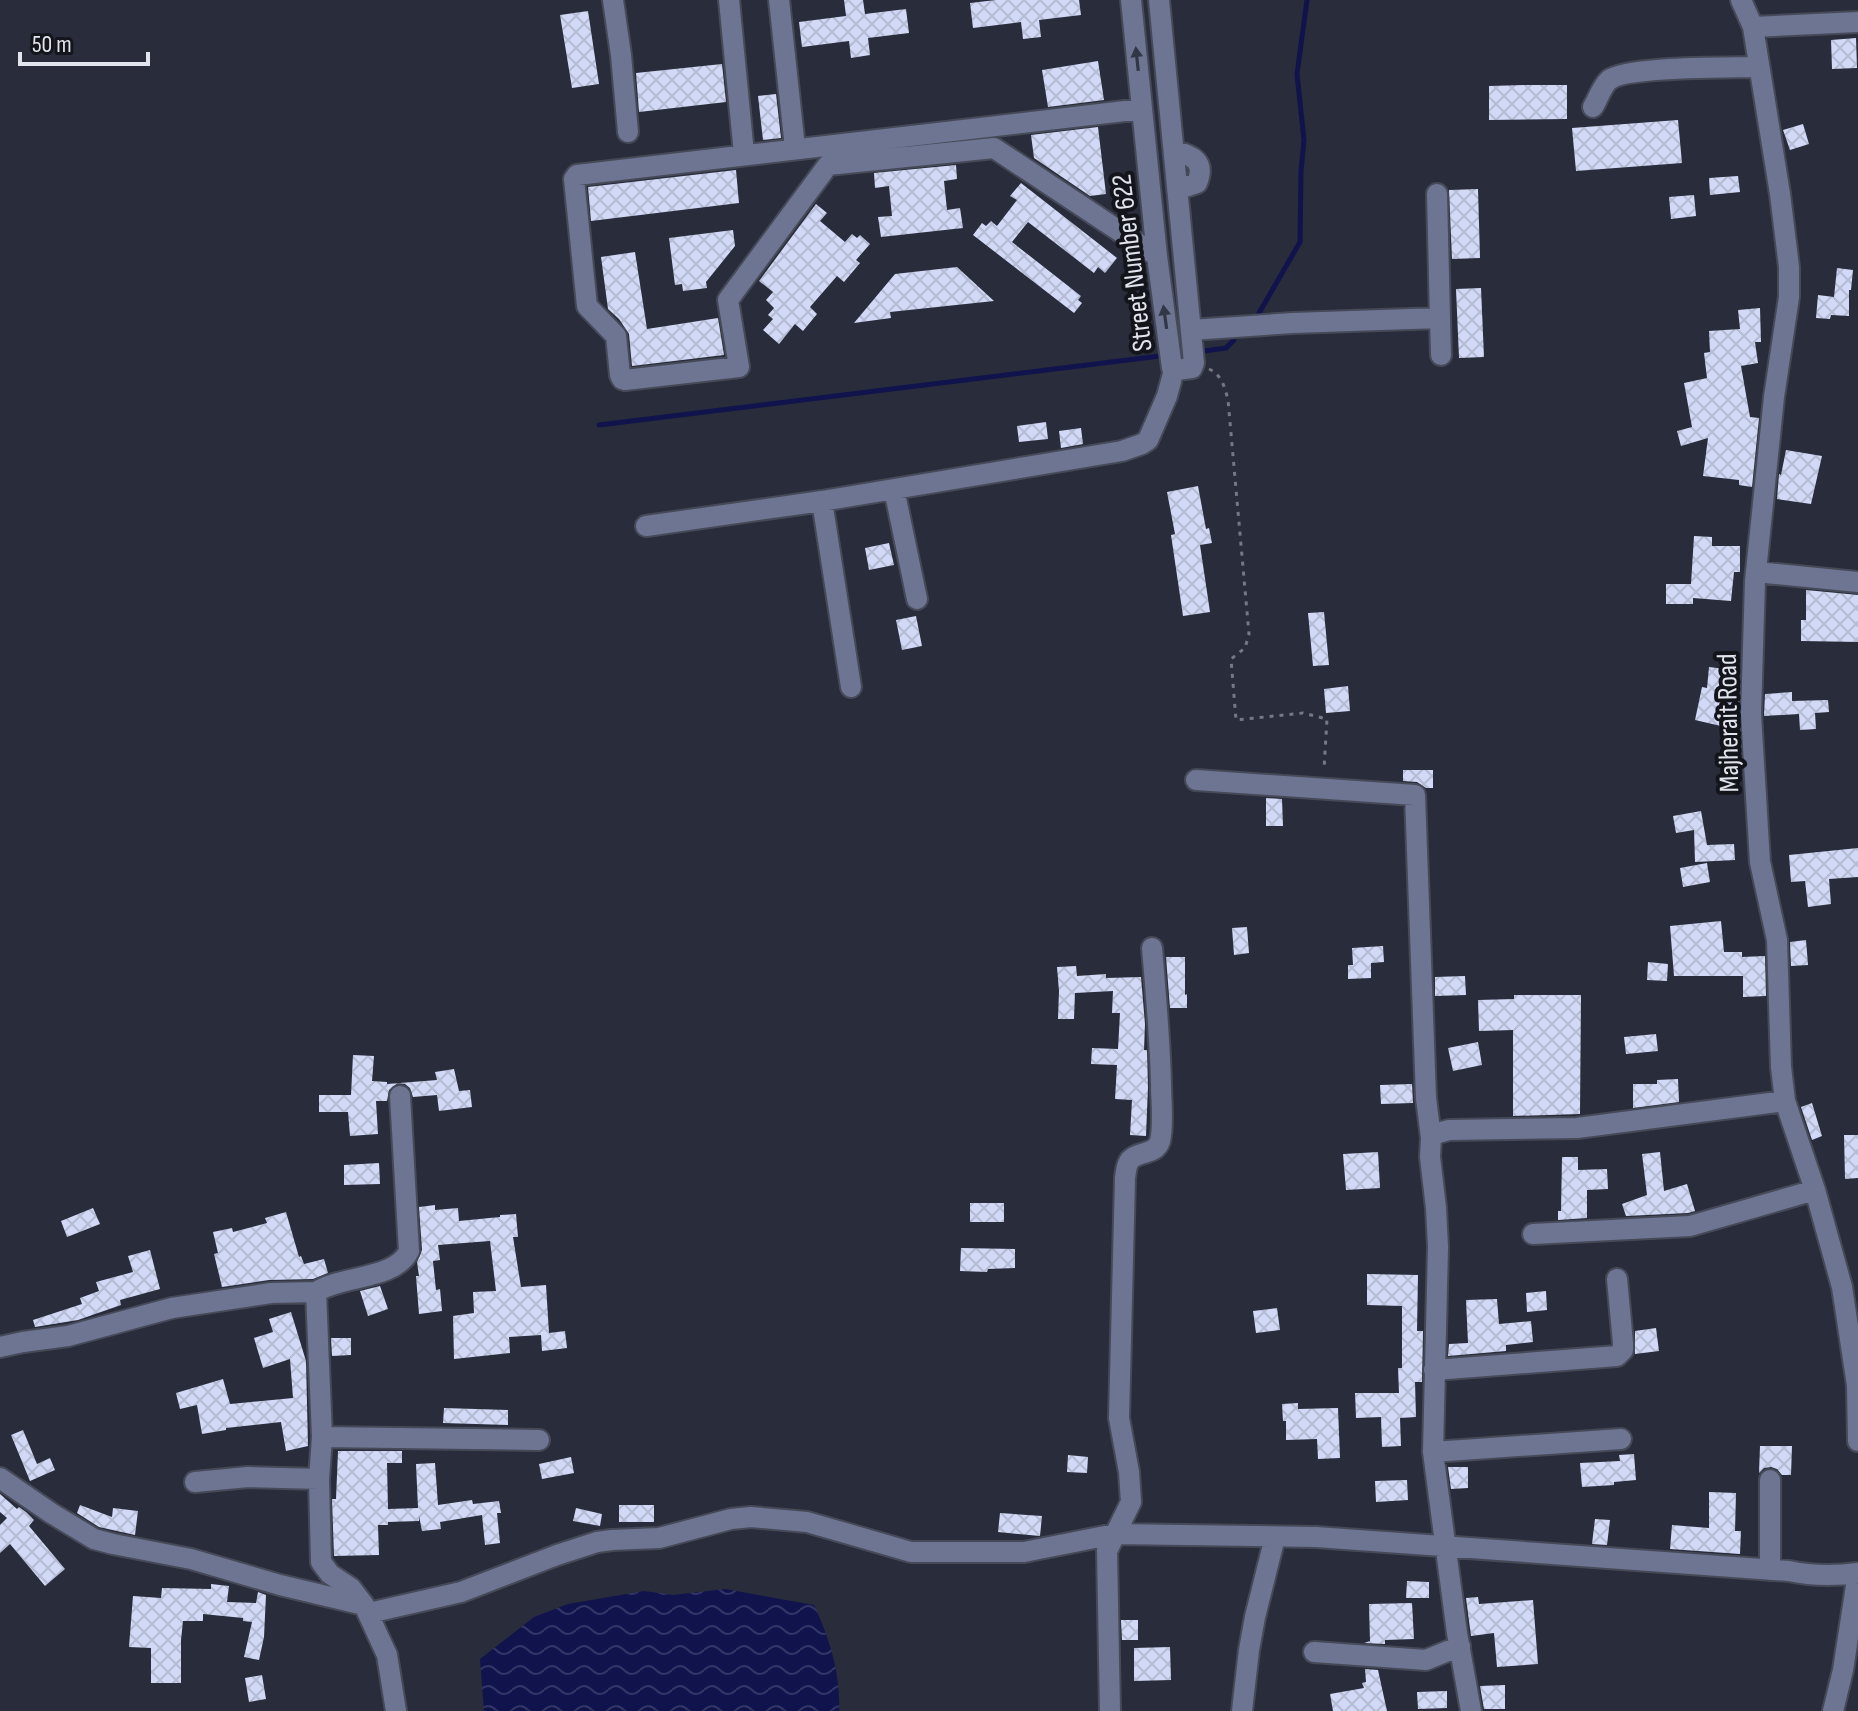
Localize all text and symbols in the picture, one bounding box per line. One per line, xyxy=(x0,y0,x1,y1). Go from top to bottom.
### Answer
scale bar xyxy=(20,16,148,66)
text: 50 m xyxy=(32,30,72,59)
one-way arrow xyxy=(1130,46,1143,71)
street label: Street Number 622 xyxy=(1105,172,1160,353)
one-way arrow xyxy=(1159,305,1172,330)
street label: Majherait Road xyxy=(1711,653,1746,793)

